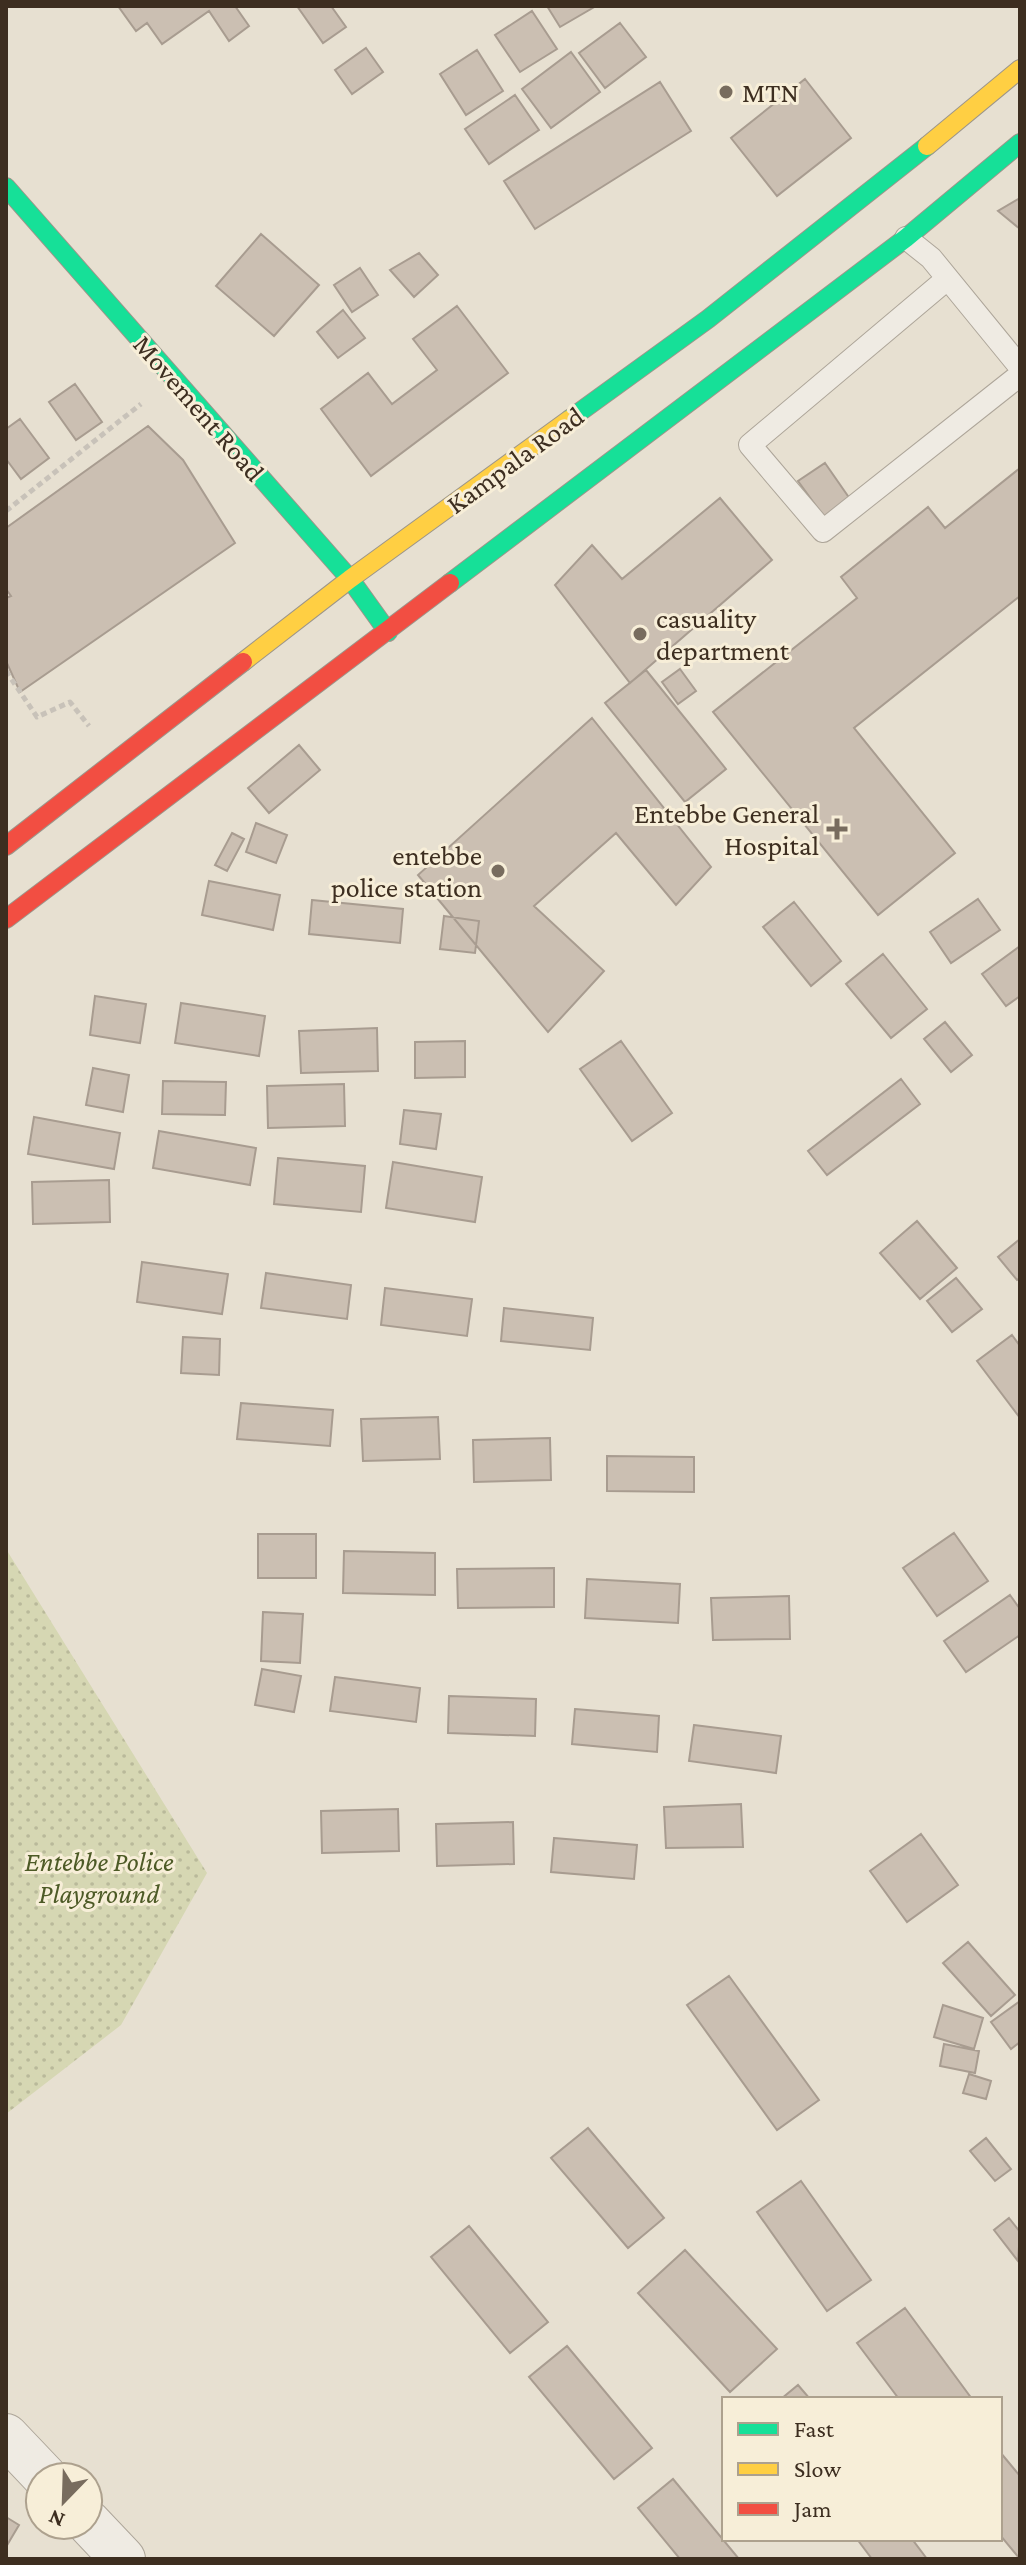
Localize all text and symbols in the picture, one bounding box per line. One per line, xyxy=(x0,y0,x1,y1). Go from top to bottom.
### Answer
place label: MTN xyxy=(742,77,799,108)
marker: MTN xyxy=(717,83,735,101)
street label: Movement Road xyxy=(127,329,271,487)
street label: Kampala Road xyxy=(441,400,590,520)
place label: casuality department xyxy=(656,603,790,666)
marker: casuality department xyxy=(631,625,649,643)
place label: Entebbe General Hospital xyxy=(634,798,819,861)
marker: Entebbe General Hospital xyxy=(826,818,848,840)
place label: entebbe police station xyxy=(331,840,482,903)
marker: entebbe police station xyxy=(489,862,507,880)
park label: Entebbe Police Playground xyxy=(24,1846,174,1909)
legend xyxy=(722,2397,1002,2541)
text: Fast xyxy=(794,2415,835,2442)
text: Slow xyxy=(794,2455,841,2482)
north arrow xyxy=(24,2461,104,2541)
text: Jam xyxy=(792,2495,832,2522)
text: N xyxy=(45,2505,68,2533)

